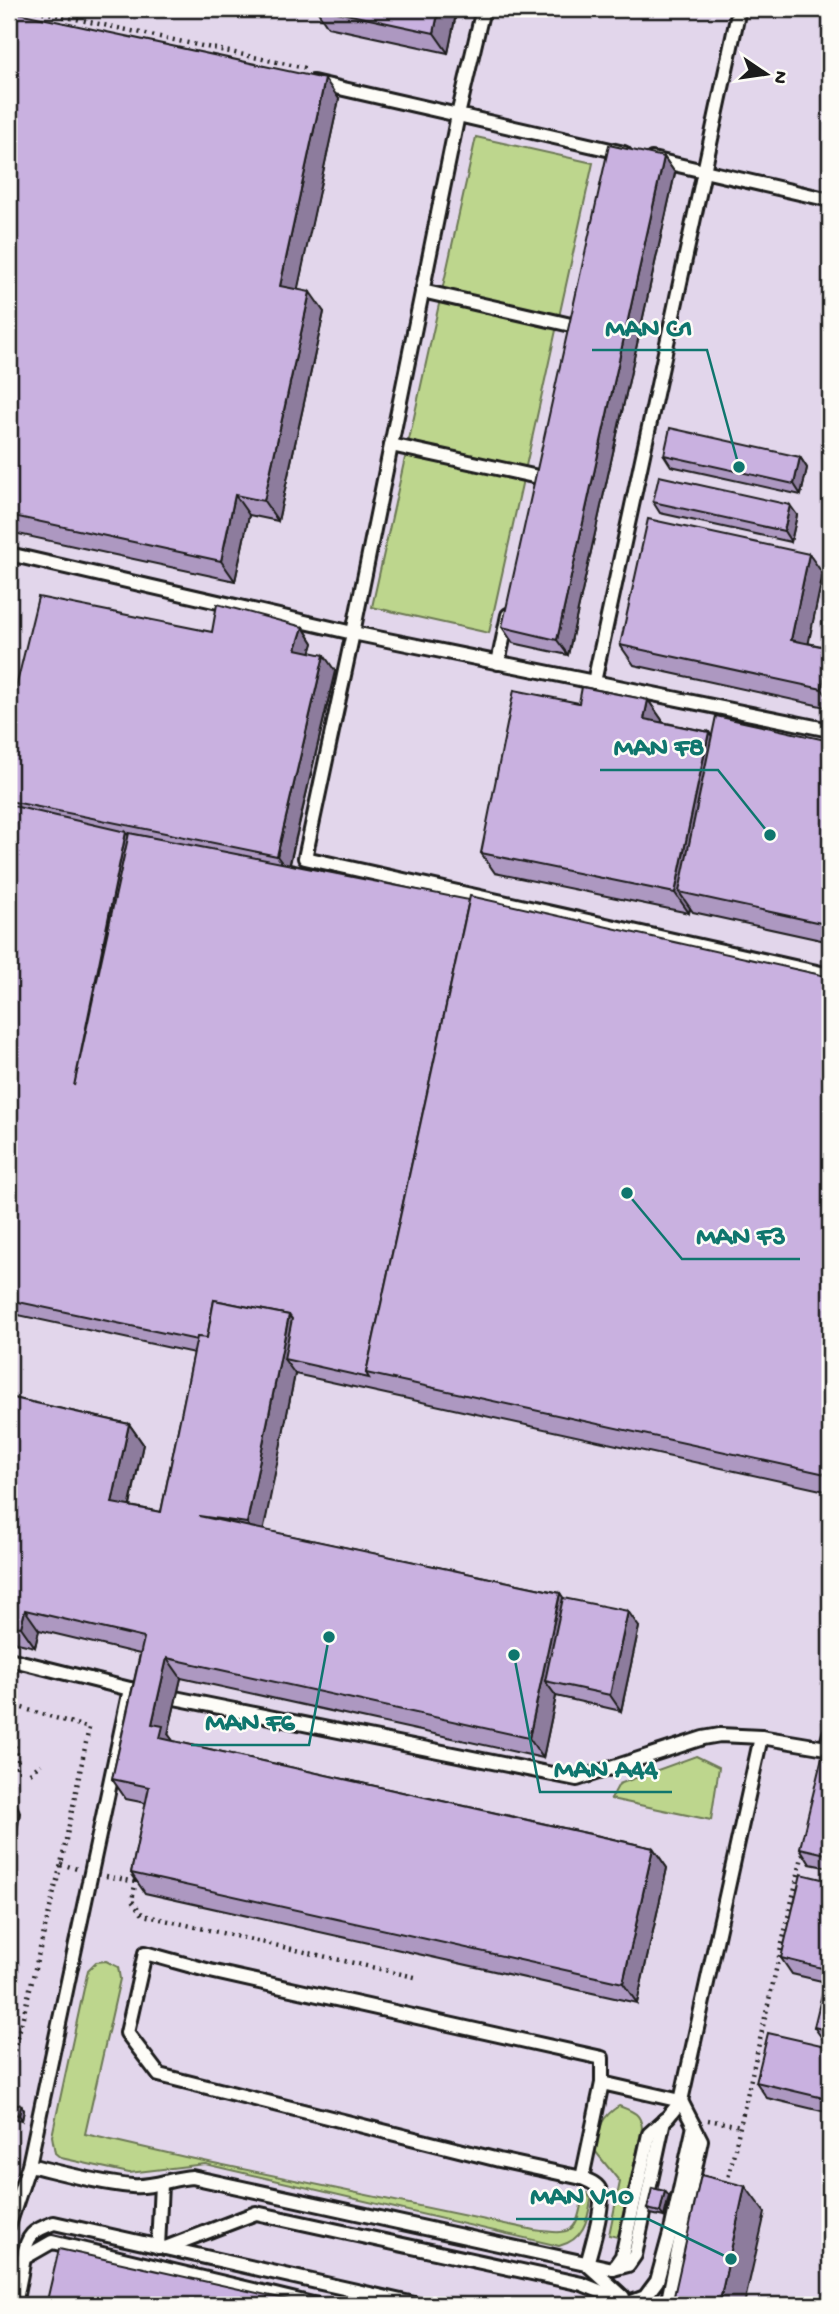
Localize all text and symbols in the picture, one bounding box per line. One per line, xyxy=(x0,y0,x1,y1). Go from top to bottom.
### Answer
north arrow xyxy=(730,38,800,108)
text: N xyxy=(767,68,792,86)
callout: MAN C1 xyxy=(592,301,707,350)
text: MAN C1 xyxy=(605,314,693,347)
callout: MAN F8 xyxy=(600,721,718,770)
text: MAN F8 xyxy=(614,733,704,766)
callout: MAN F3 xyxy=(682,1210,800,1259)
text: MAN F3 xyxy=(696,1222,786,1255)
callout: MAN F6 xyxy=(191,1696,309,1745)
text: MAN F6 xyxy=(205,1708,296,1741)
callout: MAN A44 xyxy=(540,1743,672,1792)
text: MAN A44 xyxy=(554,1755,659,1788)
callout: MAN V10 xyxy=(516,2170,648,2219)
text: MAN V10 xyxy=(530,2182,634,2215)

